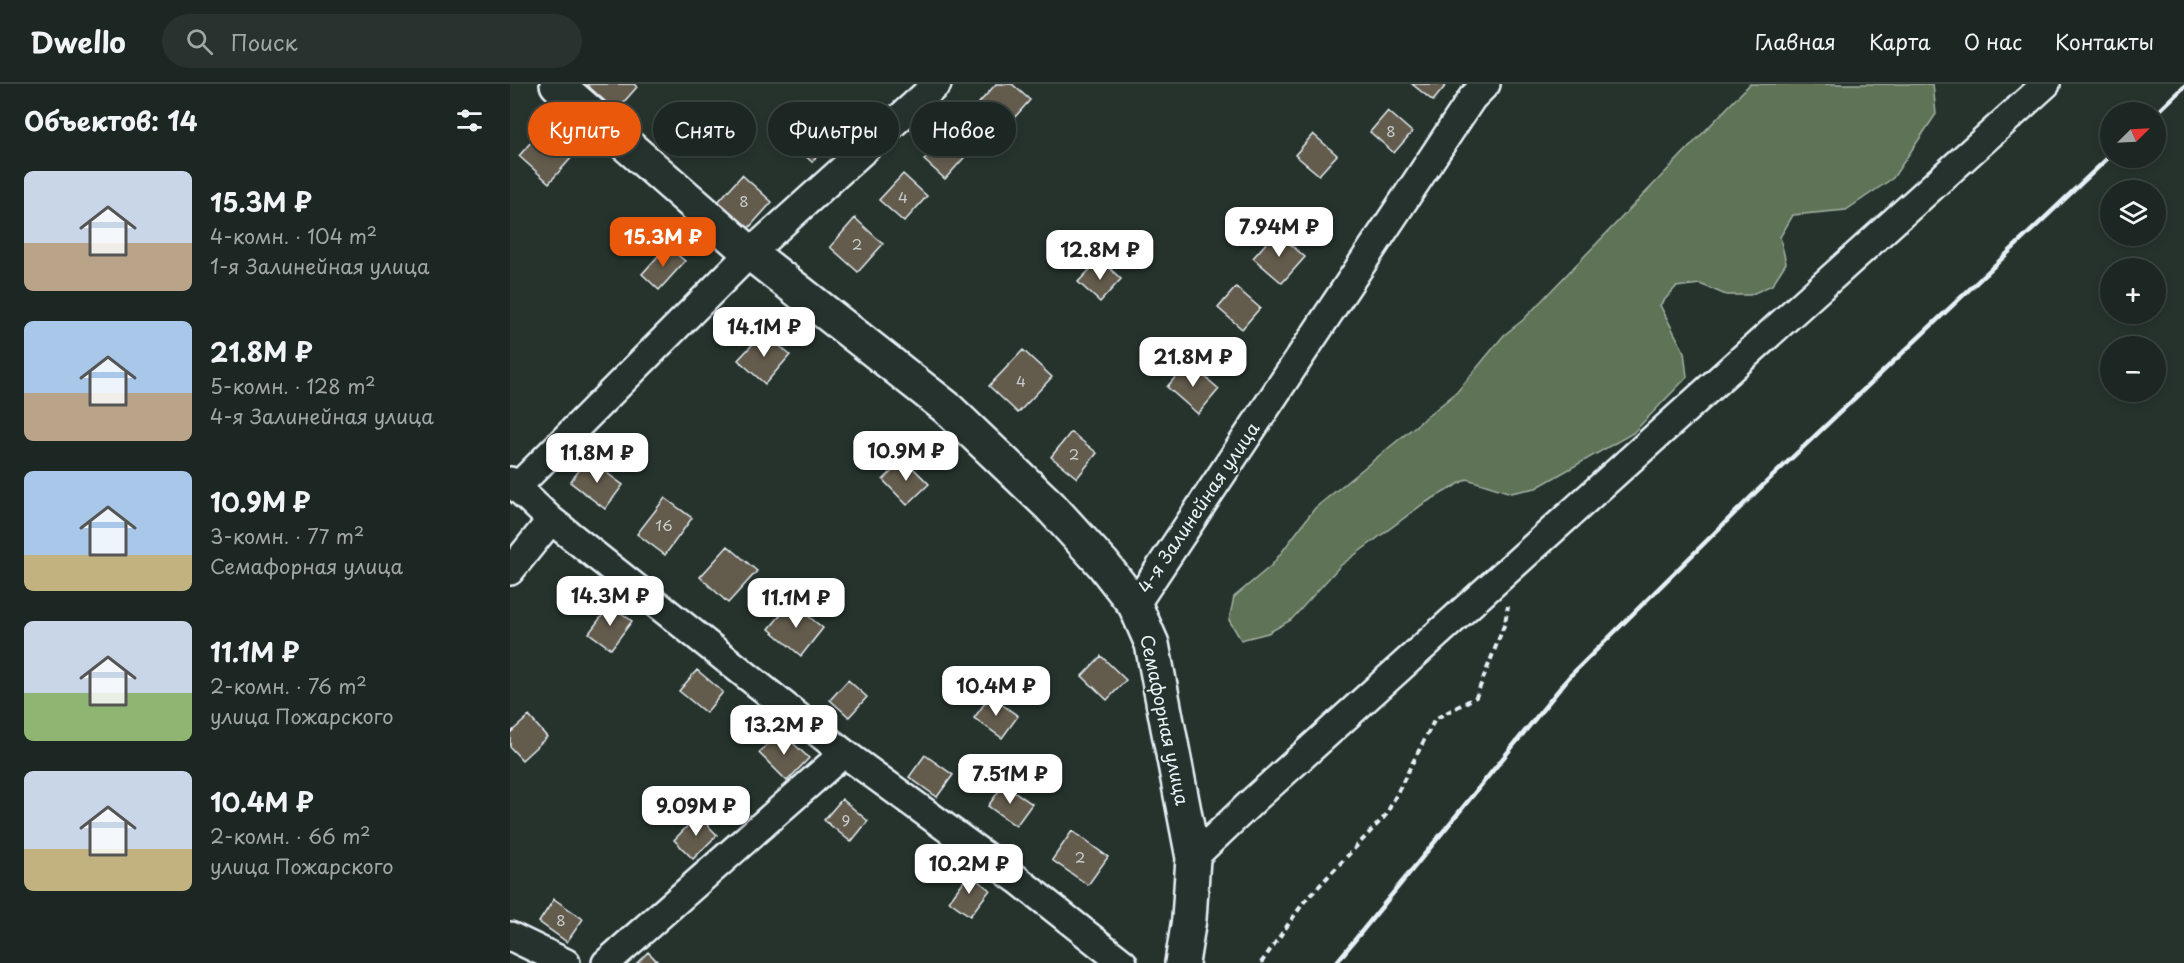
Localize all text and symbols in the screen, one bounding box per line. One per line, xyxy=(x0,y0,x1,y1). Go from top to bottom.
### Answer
search box xyxy=(162,14,582,68)
text: Dwello xyxy=(30,20,126,63)
icon: search xyxy=(183,25,216,58)
text: Поиск xyxy=(231,25,298,58)
text: Главная xyxy=(1755,25,1836,57)
text: Карта xyxy=(1869,25,1931,57)
text: О нас xyxy=(1964,25,2022,57)
text: Контакты xyxy=(2055,25,2154,57)
text: Объектов: 14 xyxy=(24,101,198,140)
chip: Купить xyxy=(528,102,641,156)
chip: Снять xyxy=(653,102,756,156)
chip: Фильтры xyxy=(768,102,899,156)
chip: Новое xyxy=(911,102,1016,156)
north arrow xyxy=(2100,102,2166,168)
map controls xyxy=(2100,102,2166,402)
icon: filters xyxy=(453,104,486,137)
house number: 8 xyxy=(1386,119,1396,142)
button: layers xyxy=(2100,180,2166,246)
text: 15.3M ₽ xyxy=(210,182,312,221)
house number: 4 xyxy=(898,185,908,208)
house number: 8 xyxy=(739,189,749,212)
icon: home xyxy=(72,195,144,267)
pin: 7.94M ₽ xyxy=(1224,207,1334,258)
text: 7.94M ₽ xyxy=(1239,211,1319,241)
pin: 15.3M ₽ xyxy=(608,217,718,268)
text: 4-комн. · 104 m² xyxy=(210,221,377,251)
text: 15.3M ₽ xyxy=(624,221,702,251)
pin: 12.8M ₽ xyxy=(1045,230,1155,281)
house number: 2 xyxy=(852,232,862,255)
text: 12.8M ₽ xyxy=(1060,234,1140,264)
text: 1-я Залинейная улица xyxy=(210,251,430,281)
button: + xyxy=(2100,258,2166,324)
pin: 14.1M ₽ xyxy=(709,307,819,358)
text: 14.1M ₽ xyxy=(727,311,801,341)
text: 21.8M ₽ xyxy=(210,332,313,371)
button: − xyxy=(2100,336,2166,402)
pin: 21.8M ₽ xyxy=(1138,337,1248,388)
text: 21.8M ₽ xyxy=(1153,341,1233,371)
icon: home xyxy=(72,345,144,417)
house number: 4 xyxy=(1016,369,1026,392)
text: 5-комн. · 128 m² xyxy=(210,371,376,401)
text: 4-я Залинейная улица xyxy=(210,401,434,431)
street label: 4-я Залинейная улица xyxy=(1130,416,1266,598)
pin: 10.9M ₽ xyxy=(851,431,961,482)
pin: 11.8M ₽ xyxy=(542,433,652,484)
text: 10.9M ₽ xyxy=(867,435,945,465)
text: 11.8M ₽ xyxy=(560,437,634,467)
house number: 2 xyxy=(1069,442,1079,465)
text: 10.9M ₽ xyxy=(210,482,311,521)
icon: home xyxy=(72,495,144,567)
house number: 16 xyxy=(655,513,673,536)
text: 3-комн. · 77 m² xyxy=(210,521,364,551)
text: Семафорная улица xyxy=(210,551,403,581)
pin: 14.3M ₽ xyxy=(555,576,665,627)
pin: 11.1M ₽ xyxy=(741,578,851,629)
text: 14.3M ₽ xyxy=(571,580,649,610)
text: 11.1M ₽ xyxy=(762,582,830,612)
text: 11.1M ₽ xyxy=(210,632,299,671)
street label: Семафорная улица xyxy=(1134,632,1197,808)
icon: home xyxy=(72,645,144,717)
pin: 10.4M ₽ xyxy=(941,666,1051,717)
text: 10.4M ₽ xyxy=(956,670,1036,700)
text: 2-комн. · 76 m² xyxy=(210,671,367,701)
text: улица Пожарского xyxy=(210,701,394,731)
pin: 13.2M ₽ xyxy=(729,705,839,756)
text: 13.2M ₽ xyxy=(744,709,824,739)
pin: 7.51M ₽ xyxy=(955,754,1065,805)
text: 7.51M ₽ xyxy=(972,758,1048,788)
text: 10.4M ₽ xyxy=(210,782,314,821)
pin: 9.09M ₽ xyxy=(641,786,751,837)
text: 9.09M ₽ xyxy=(656,790,736,820)
icon: home xyxy=(72,795,144,867)
house number: 9 xyxy=(842,808,850,831)
text: 2-комн. · 66 m² xyxy=(210,821,371,851)
pin: 10.2M ₽ xyxy=(914,844,1024,895)
house number: 2 xyxy=(1075,845,1085,868)
text: 10.2M ₽ xyxy=(929,848,1009,878)
text: улица Пожарского xyxy=(210,851,394,881)
house number: 8 xyxy=(556,908,566,931)

